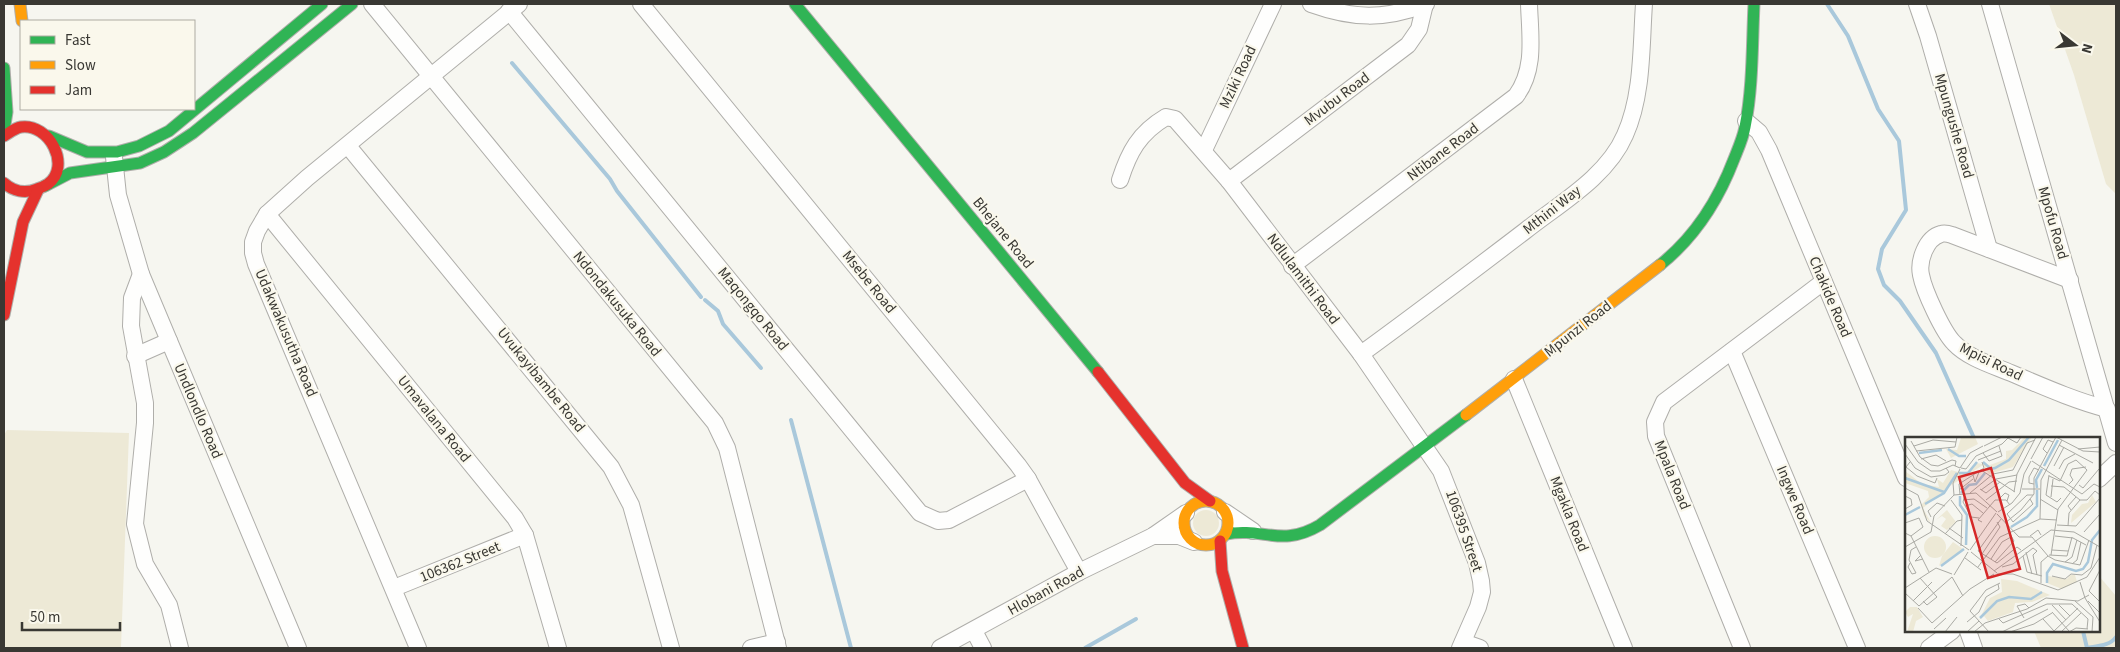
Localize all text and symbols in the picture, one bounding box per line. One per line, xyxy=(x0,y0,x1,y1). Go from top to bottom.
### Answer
legend xyxy=(20,20,195,110)
north arrow xyxy=(2050,20,2100,70)
text: Fast xyxy=(65,30,91,51)
text: N xyxy=(2076,41,2097,56)
street label: Mziki Road xyxy=(1214,42,1262,112)
text: Slow xyxy=(65,55,96,76)
street label: Mvubu Road xyxy=(1300,67,1374,131)
street label: Mpungushe Road xyxy=(1929,71,1979,181)
text: Jam xyxy=(65,80,92,101)
street label: Ntibane Road xyxy=(1403,118,1483,186)
street label: Mthini Way xyxy=(1518,181,1586,239)
street label: Mpofu Road xyxy=(2033,184,2073,262)
street label: Bhejane Road xyxy=(968,193,1038,273)
street label: Ndlulamithi Road xyxy=(1262,229,1344,329)
street label: Msebe Road xyxy=(837,246,901,318)
street label: Ndondakusuka Road xyxy=(568,247,666,361)
street label: Chakide Road xyxy=(1803,253,1857,341)
street label: Maqongqo Road xyxy=(713,263,793,355)
street label: Udakwakusutha Road xyxy=(250,266,322,400)
street label: Mpunzi Road xyxy=(1540,296,1616,362)
street label: Uvukayibambe Road xyxy=(492,323,590,437)
street label: Mpisi Road xyxy=(1956,338,2026,386)
street label: Undlondlo Road xyxy=(168,360,228,462)
street label: Umavalana Road xyxy=(392,371,476,467)
street label: Mpala Road xyxy=(1649,437,1695,513)
inset map xyxy=(1905,437,2100,632)
street label: Ingwe Road xyxy=(1771,462,1819,538)
street label: Mgakla Road xyxy=(1544,473,1594,555)
street label: 106395 Street xyxy=(1440,487,1488,575)
street label: 106362 Street xyxy=(417,536,503,588)
street label: Hlobani Road xyxy=(1004,561,1088,621)
scale bar xyxy=(22,600,120,632)
text: 50 m xyxy=(30,607,60,628)

